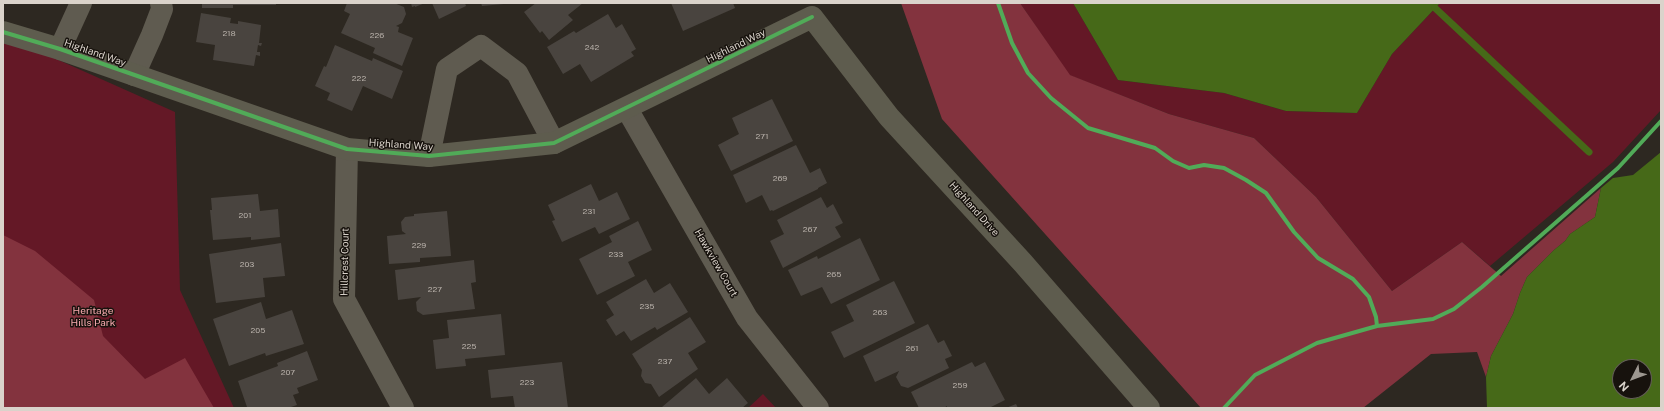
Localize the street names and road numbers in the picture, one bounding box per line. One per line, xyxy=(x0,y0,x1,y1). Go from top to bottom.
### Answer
street label: Highland Way xyxy=(704,26,768,66)
street label: Highland Way xyxy=(63,37,127,69)
street label: Highland Way xyxy=(368,137,434,153)
street label: Highland Drive xyxy=(947,179,1001,239)
street label: Hawkview Court xyxy=(692,227,740,299)
street label: Hillcrest Court xyxy=(338,228,352,296)

